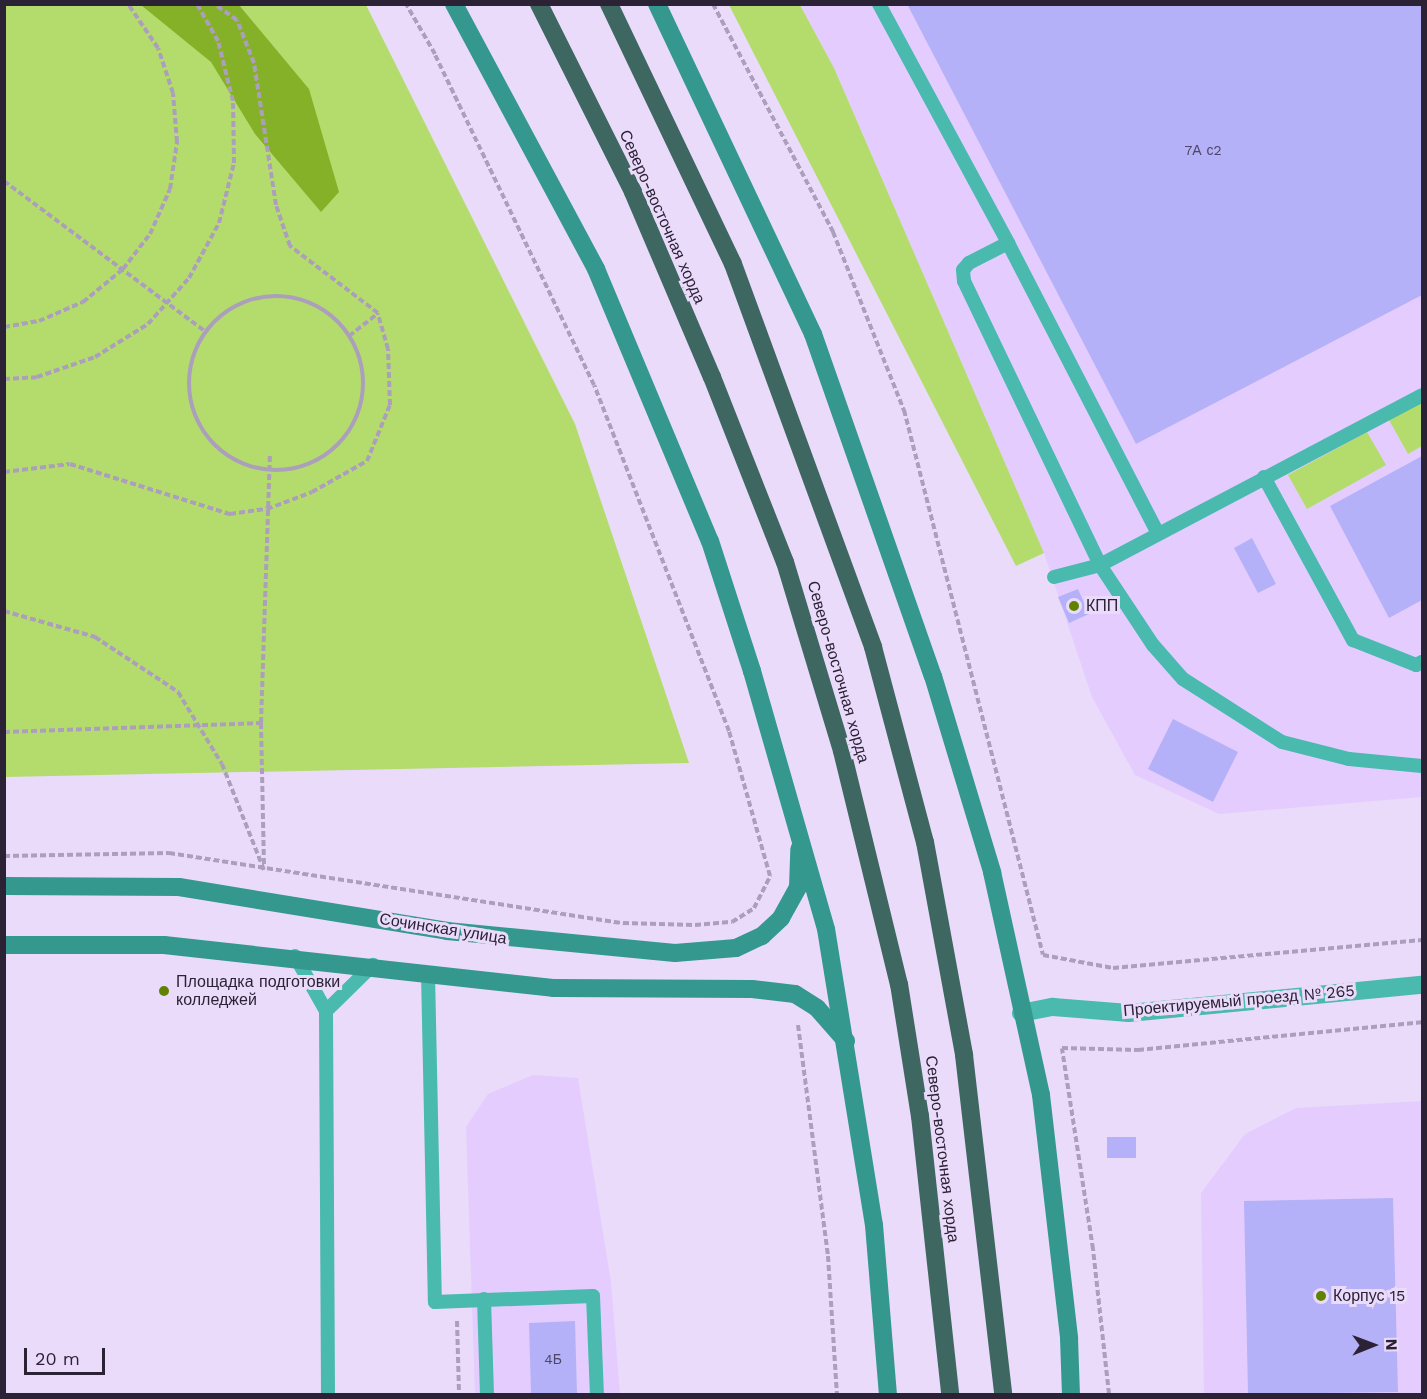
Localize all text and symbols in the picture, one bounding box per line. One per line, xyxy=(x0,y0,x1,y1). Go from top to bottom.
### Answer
street label: Северо-восточная хорда xyxy=(615,127,709,307)
house number: 7А с2 xyxy=(1184,142,1222,158)
street label: Северо-восточная хорда xyxy=(803,579,873,765)
place label: КПП xyxy=(1086,596,1118,616)
marker: КПП xyxy=(1067,599,1081,613)
street label: Сочинская улица xyxy=(378,909,508,949)
place label: Площадка подготовки колледжей xyxy=(176,972,340,1010)
street label: Проектируемый проезд № 265 xyxy=(1123,981,1355,1021)
marker: Площадка подготовки колледжей xyxy=(157,984,171,998)
street label: Северо-восточная хорда xyxy=(921,1054,963,1244)
place label: Корпус 15 xyxy=(1333,1286,1406,1306)
marker: Корпус 15 xyxy=(1314,1289,1328,1303)
north arrow xyxy=(1343,1315,1403,1375)
scale bar xyxy=(27,1336,108,1374)
text: N xyxy=(1382,1339,1401,1351)
text: 20 m xyxy=(35,1348,80,1369)
house number: 4Б xyxy=(544,1351,562,1367)

